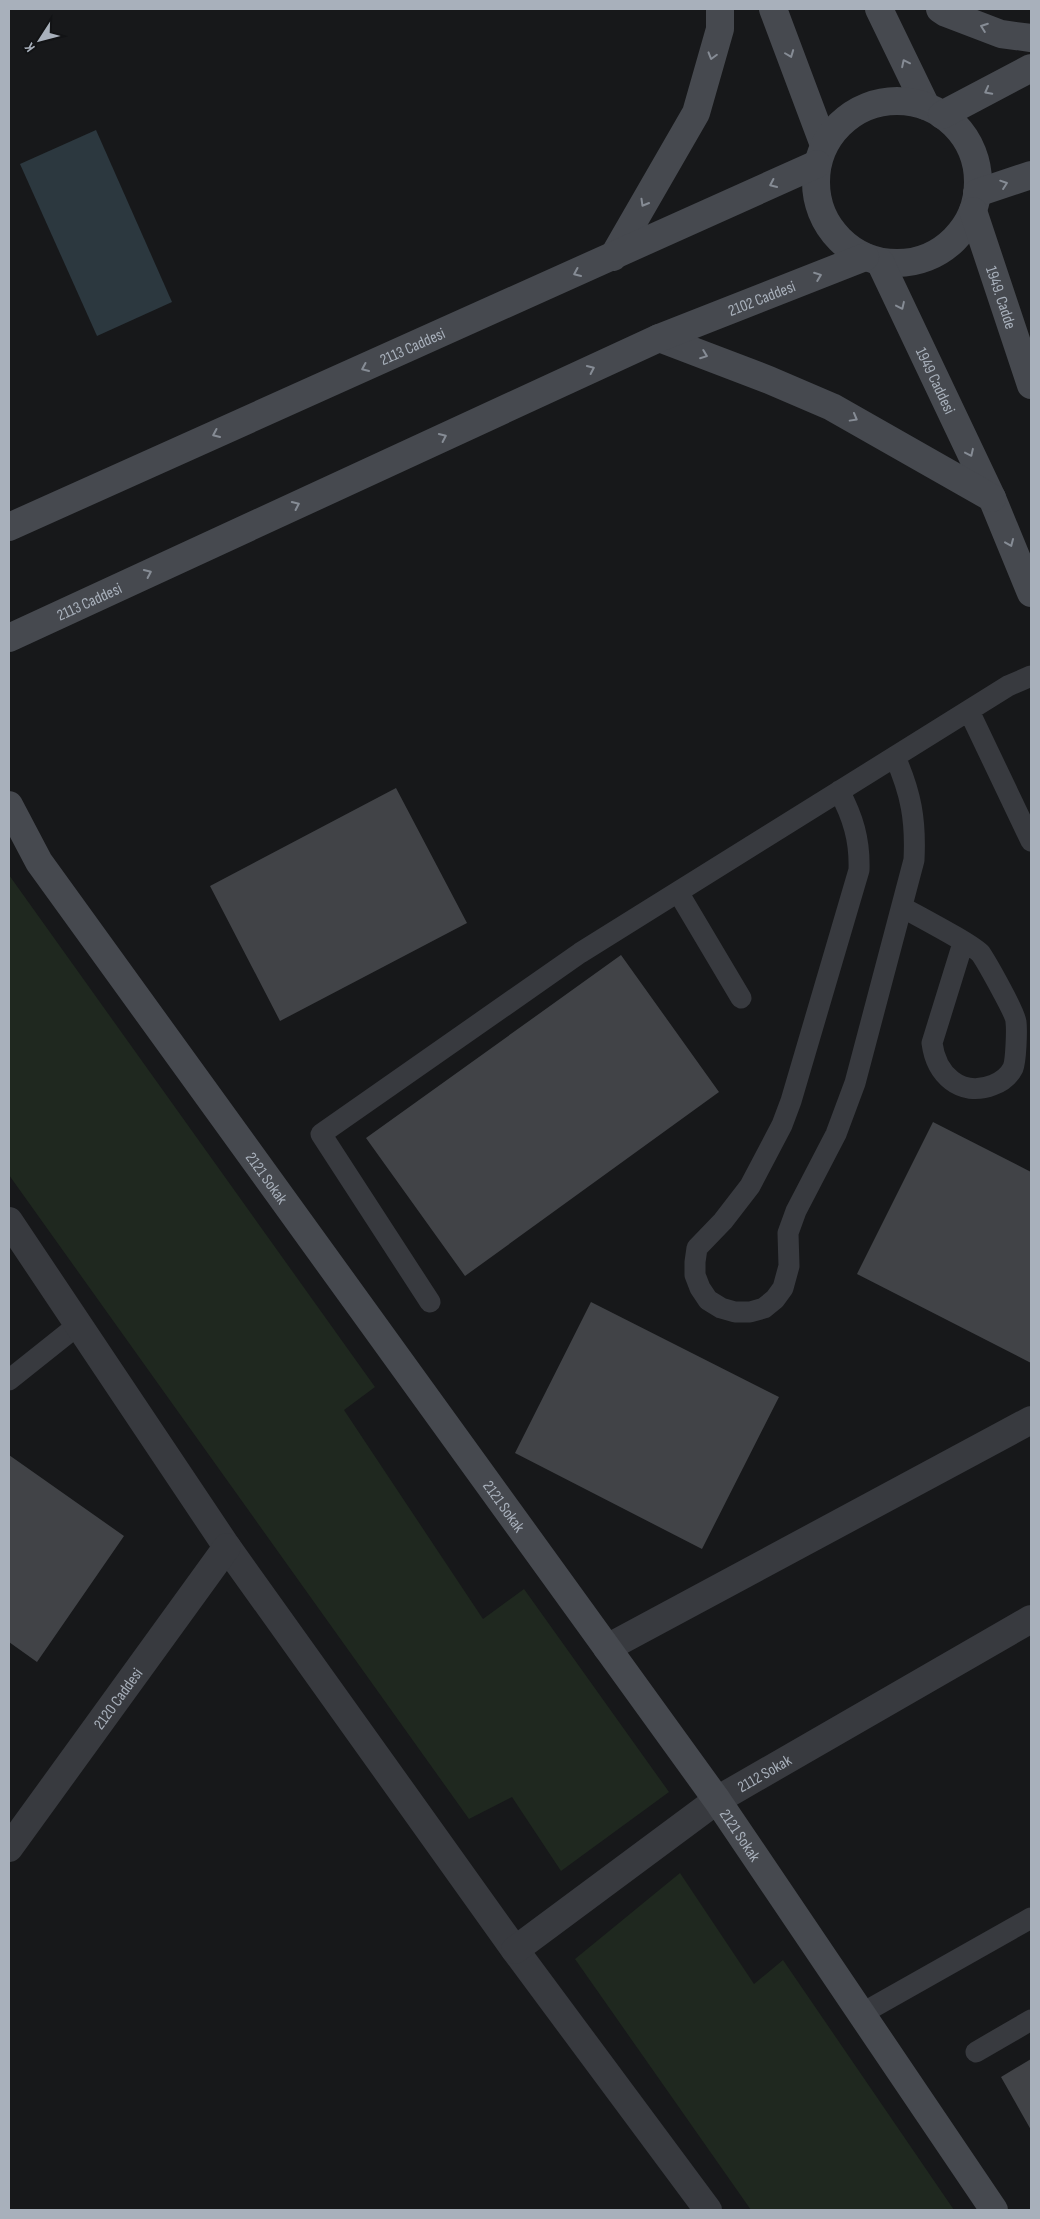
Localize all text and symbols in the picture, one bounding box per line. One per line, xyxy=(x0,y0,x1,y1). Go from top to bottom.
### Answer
north arrow xyxy=(15,15,65,65)
one-way arrow xyxy=(981,23,989,33)
text: K xyxy=(21,39,39,55)
one-way arrow xyxy=(784,50,794,58)
one-way arrow xyxy=(708,52,718,60)
one-way arrow xyxy=(901,59,911,68)
one-way arrow xyxy=(984,85,993,95)
one-way arrow xyxy=(769,178,778,188)
one-way arrow xyxy=(1000,180,1008,190)
one-way arrow xyxy=(641,197,651,206)
street label: 1949. Cadde xyxy=(981,264,1020,332)
one-way arrow xyxy=(573,267,582,277)
one-way arrow xyxy=(813,271,822,282)
street label: 2102 Caddesi xyxy=(726,277,798,321)
one-way arrow xyxy=(895,301,905,310)
street label: 2113 Caddesi xyxy=(377,324,448,370)
street label: 1949 Caddesi xyxy=(911,345,959,417)
one-way arrow xyxy=(699,349,708,359)
one-way arrow xyxy=(361,361,370,372)
one-way arrow xyxy=(586,365,595,376)
one-way arrow xyxy=(848,412,857,422)
one-way arrow xyxy=(212,428,221,439)
one-way arrow xyxy=(438,433,447,444)
one-way arrow xyxy=(964,448,975,457)
one-way arrow xyxy=(291,501,300,512)
one-way arrow xyxy=(1004,538,1015,547)
one-way arrow xyxy=(143,569,152,580)
street label: 2113 Caddesi xyxy=(54,579,125,626)
street label: 2121 Sokak xyxy=(241,1149,291,1208)
street label: 2121 Sokak xyxy=(478,1477,528,1536)
street label: 2120 Caddesi xyxy=(90,1665,147,1733)
street label: 2112 Sokak xyxy=(735,1751,795,1797)
street label: 2121 Sokak xyxy=(715,1806,764,1866)

